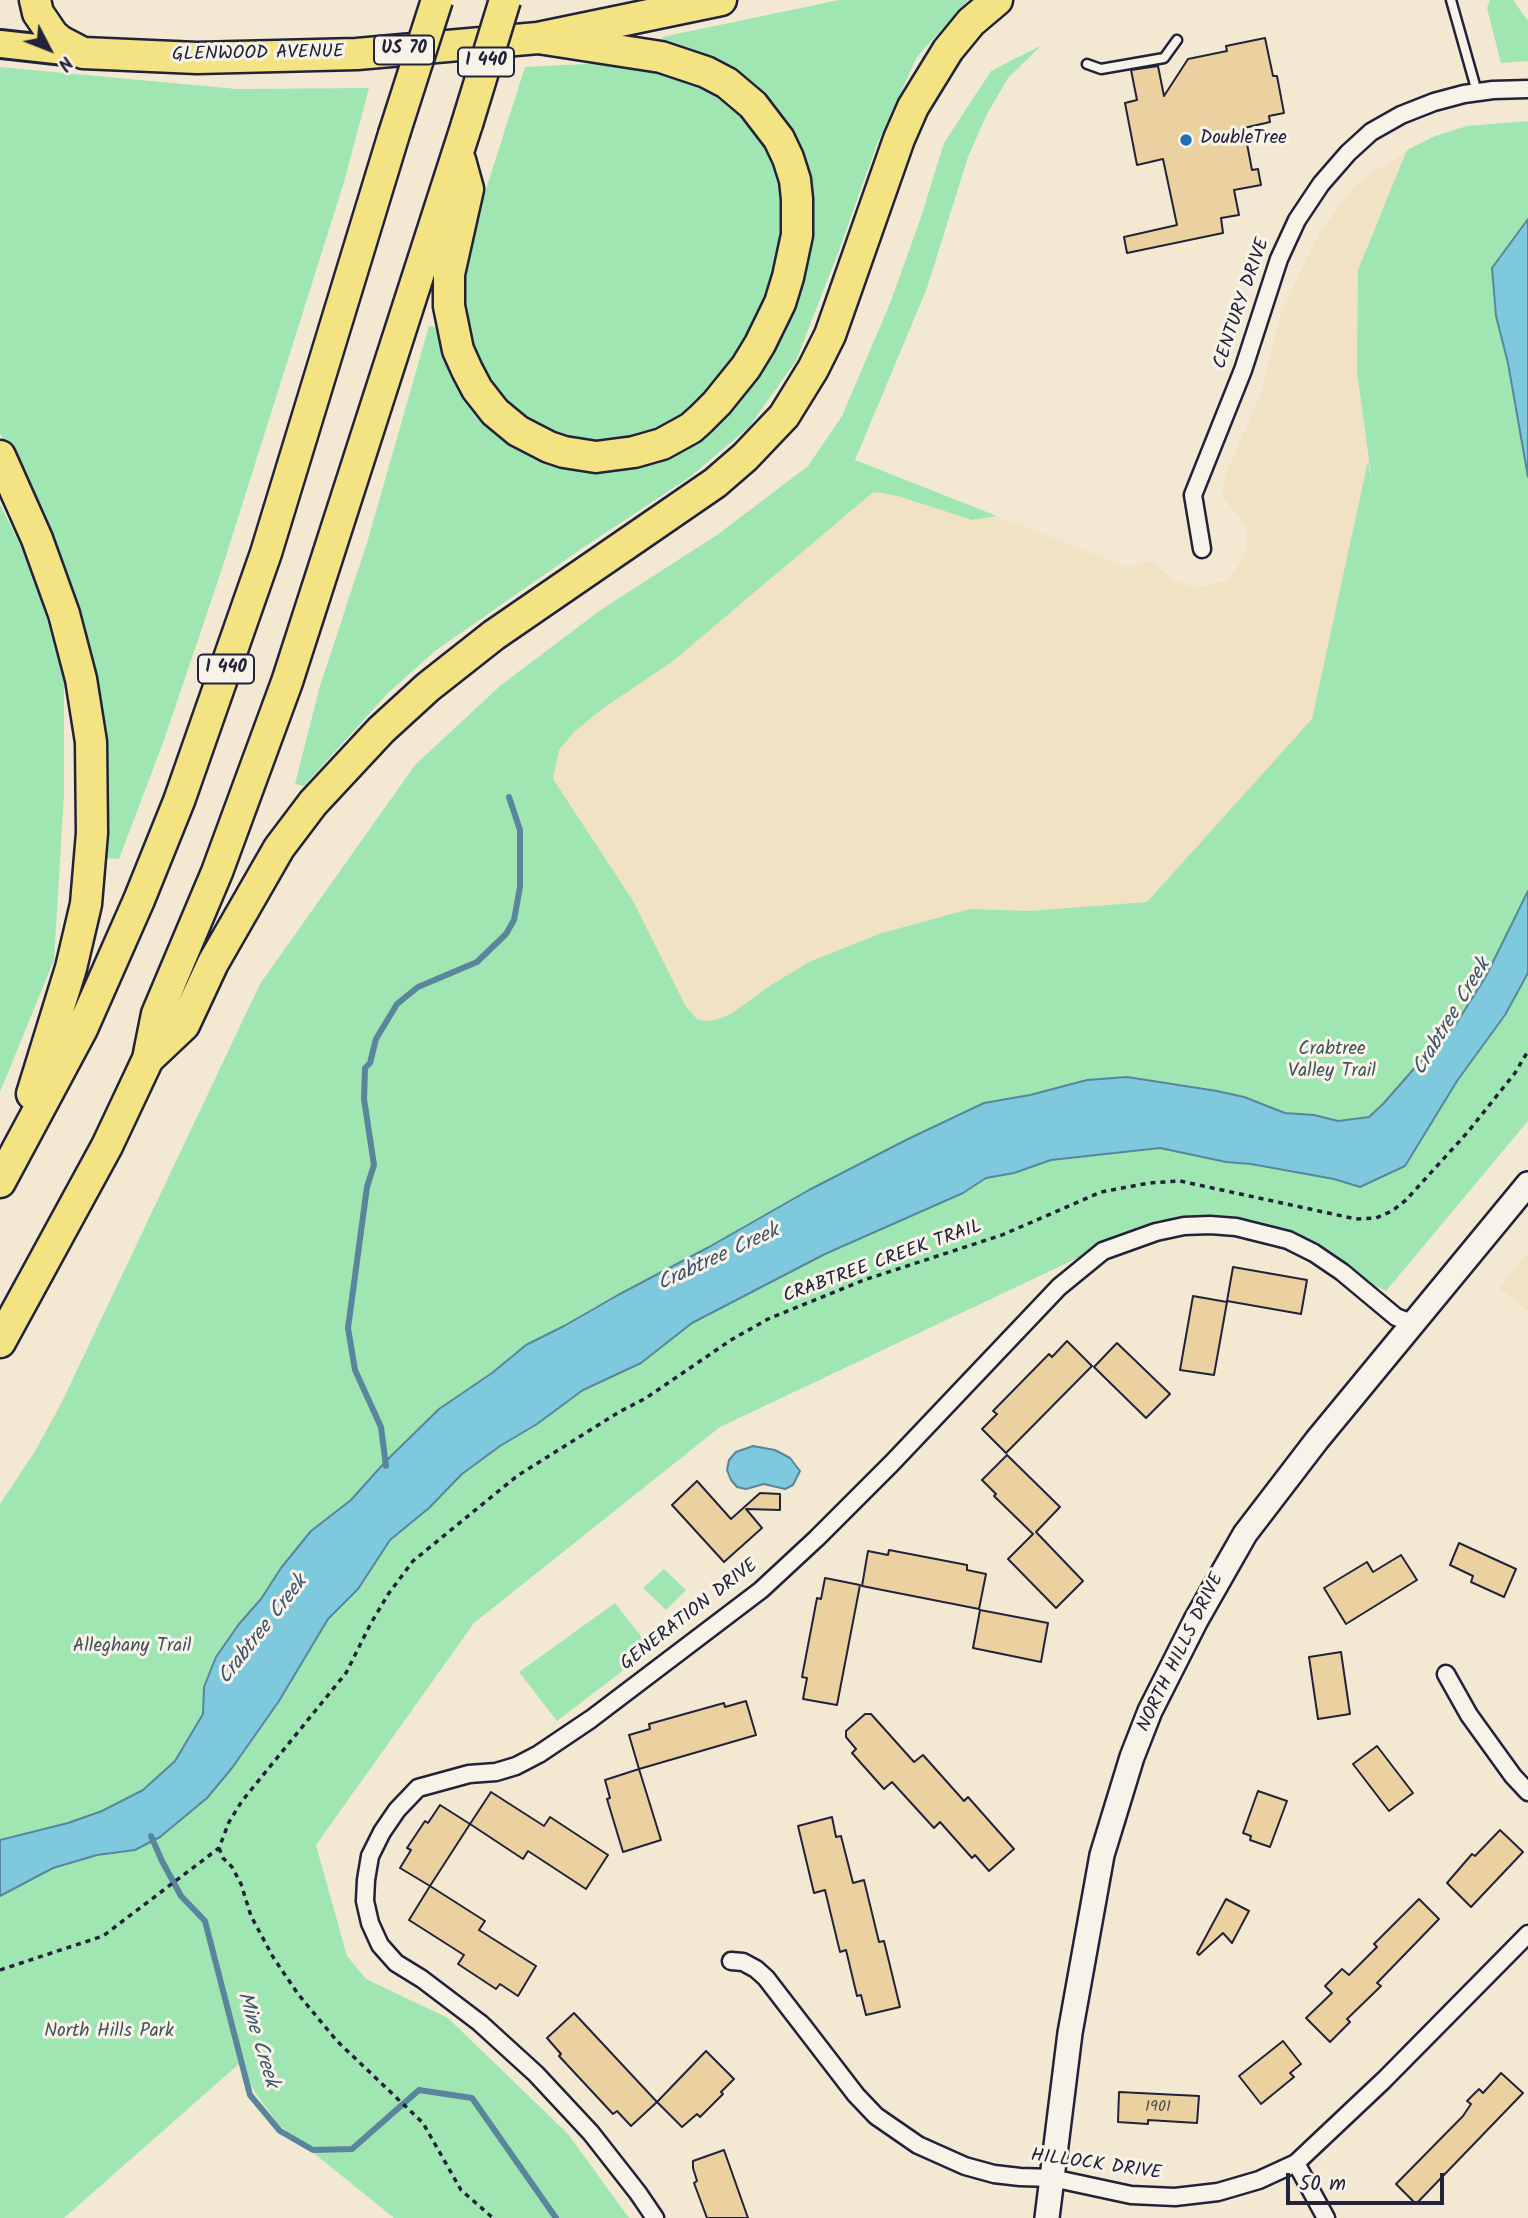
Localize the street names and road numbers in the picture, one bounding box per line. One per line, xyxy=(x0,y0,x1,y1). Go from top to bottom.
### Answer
road number: US 70 xyxy=(374,36,434,64)
street label: GLENWOOD AVENUE xyxy=(172,42,344,68)
road number: I 440 xyxy=(458,48,514,76)
street label: CENTURY DRIVE xyxy=(1210,236,1276,372)
road number: I 440 xyxy=(198,654,254,684)
street label: CRABTREE CREEK TRAIL xyxy=(780,1216,986,1310)
street label: GENERATION DRIVE xyxy=(617,1555,763,1677)
street label: NORTH HILLS DRIVE xyxy=(1134,1570,1230,1736)
street label: HILLOCK DRIVE xyxy=(1029,2146,1163,2186)

